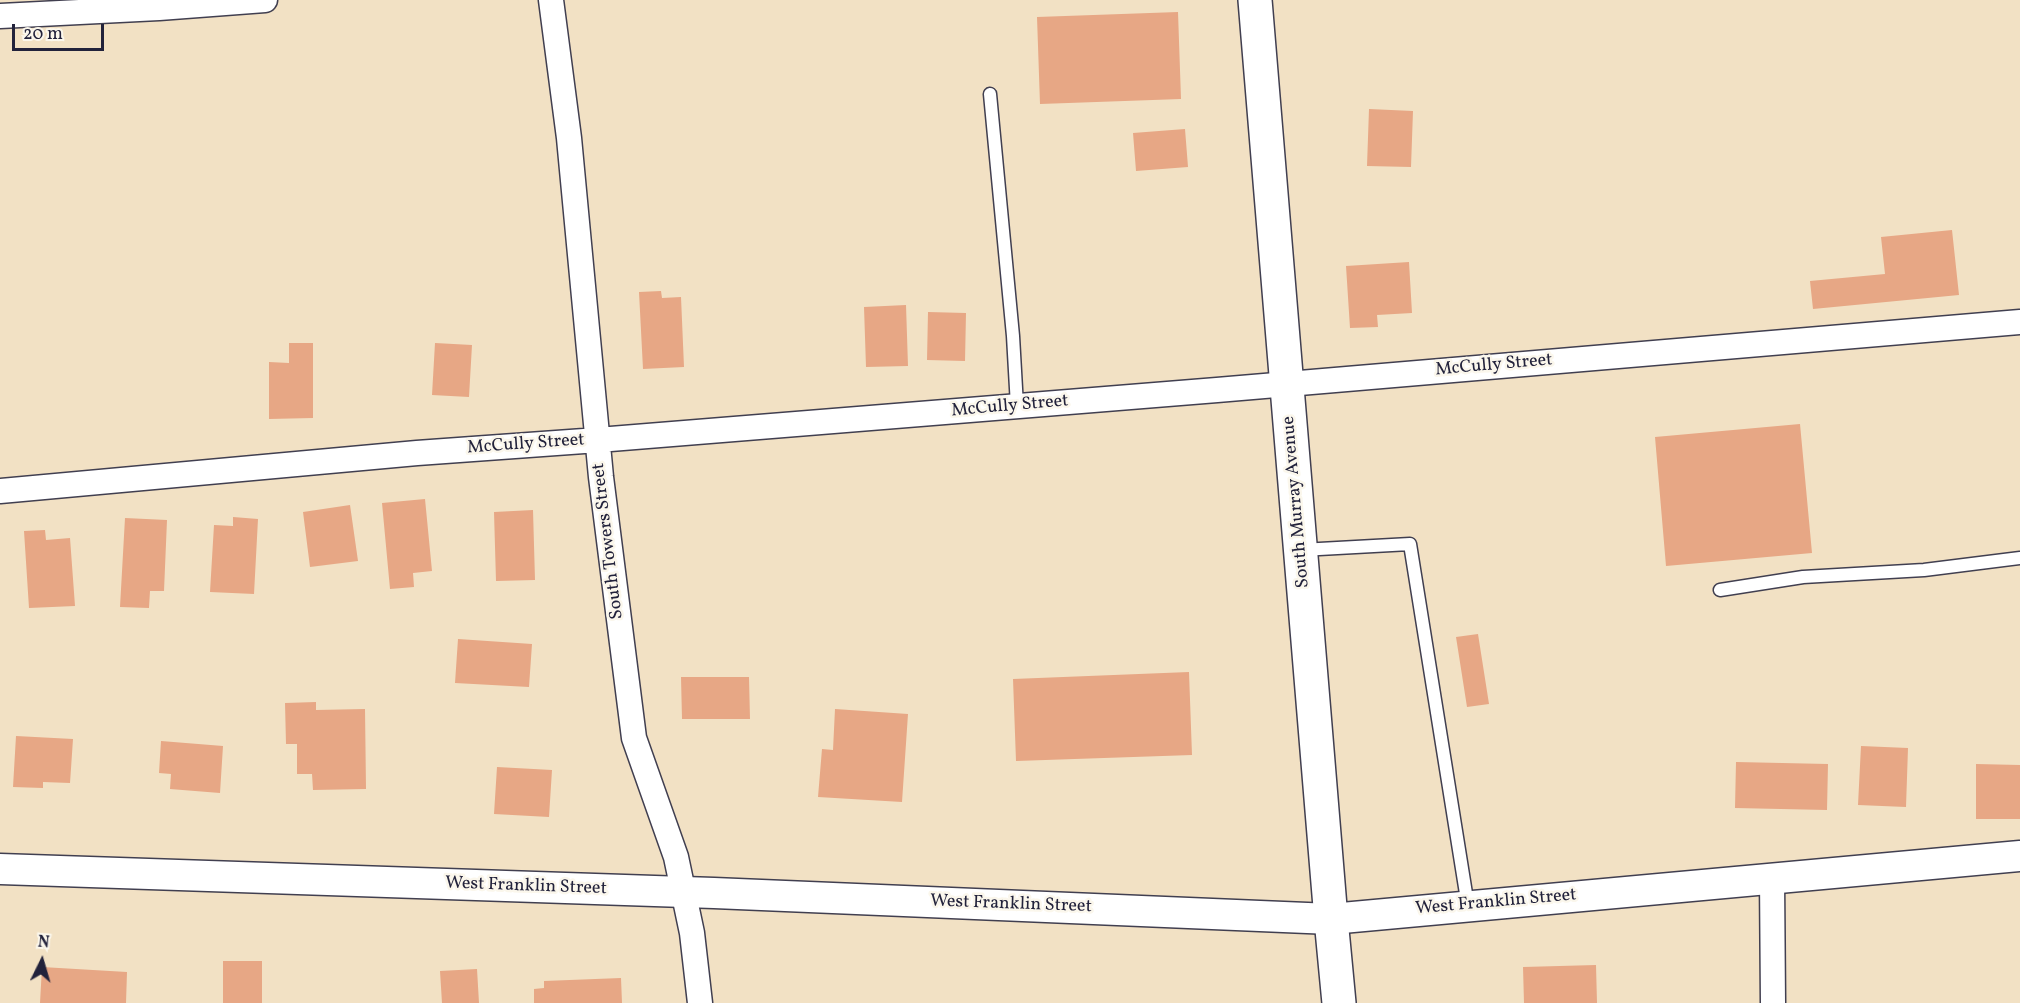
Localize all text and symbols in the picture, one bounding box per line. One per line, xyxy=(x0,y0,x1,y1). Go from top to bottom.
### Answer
scale bar xyxy=(15,12,106,50)
text: 20 m xyxy=(23,22,63,47)
street label: McCully Street xyxy=(1434,350,1554,382)
street label: McCully Street xyxy=(950,391,1070,423)
street label: South Murray Avenue xyxy=(1279,415,1315,589)
street label: McCully Street xyxy=(467,430,585,460)
street label: South Towers Street xyxy=(589,462,629,620)
street label: West Franklin Street xyxy=(445,873,607,901)
street label: West Franklin Street xyxy=(1415,885,1577,921)
street label: West Franklin Street xyxy=(930,891,1092,919)
north arrow xyxy=(12,931,72,991)
text: N xyxy=(37,932,50,955)

